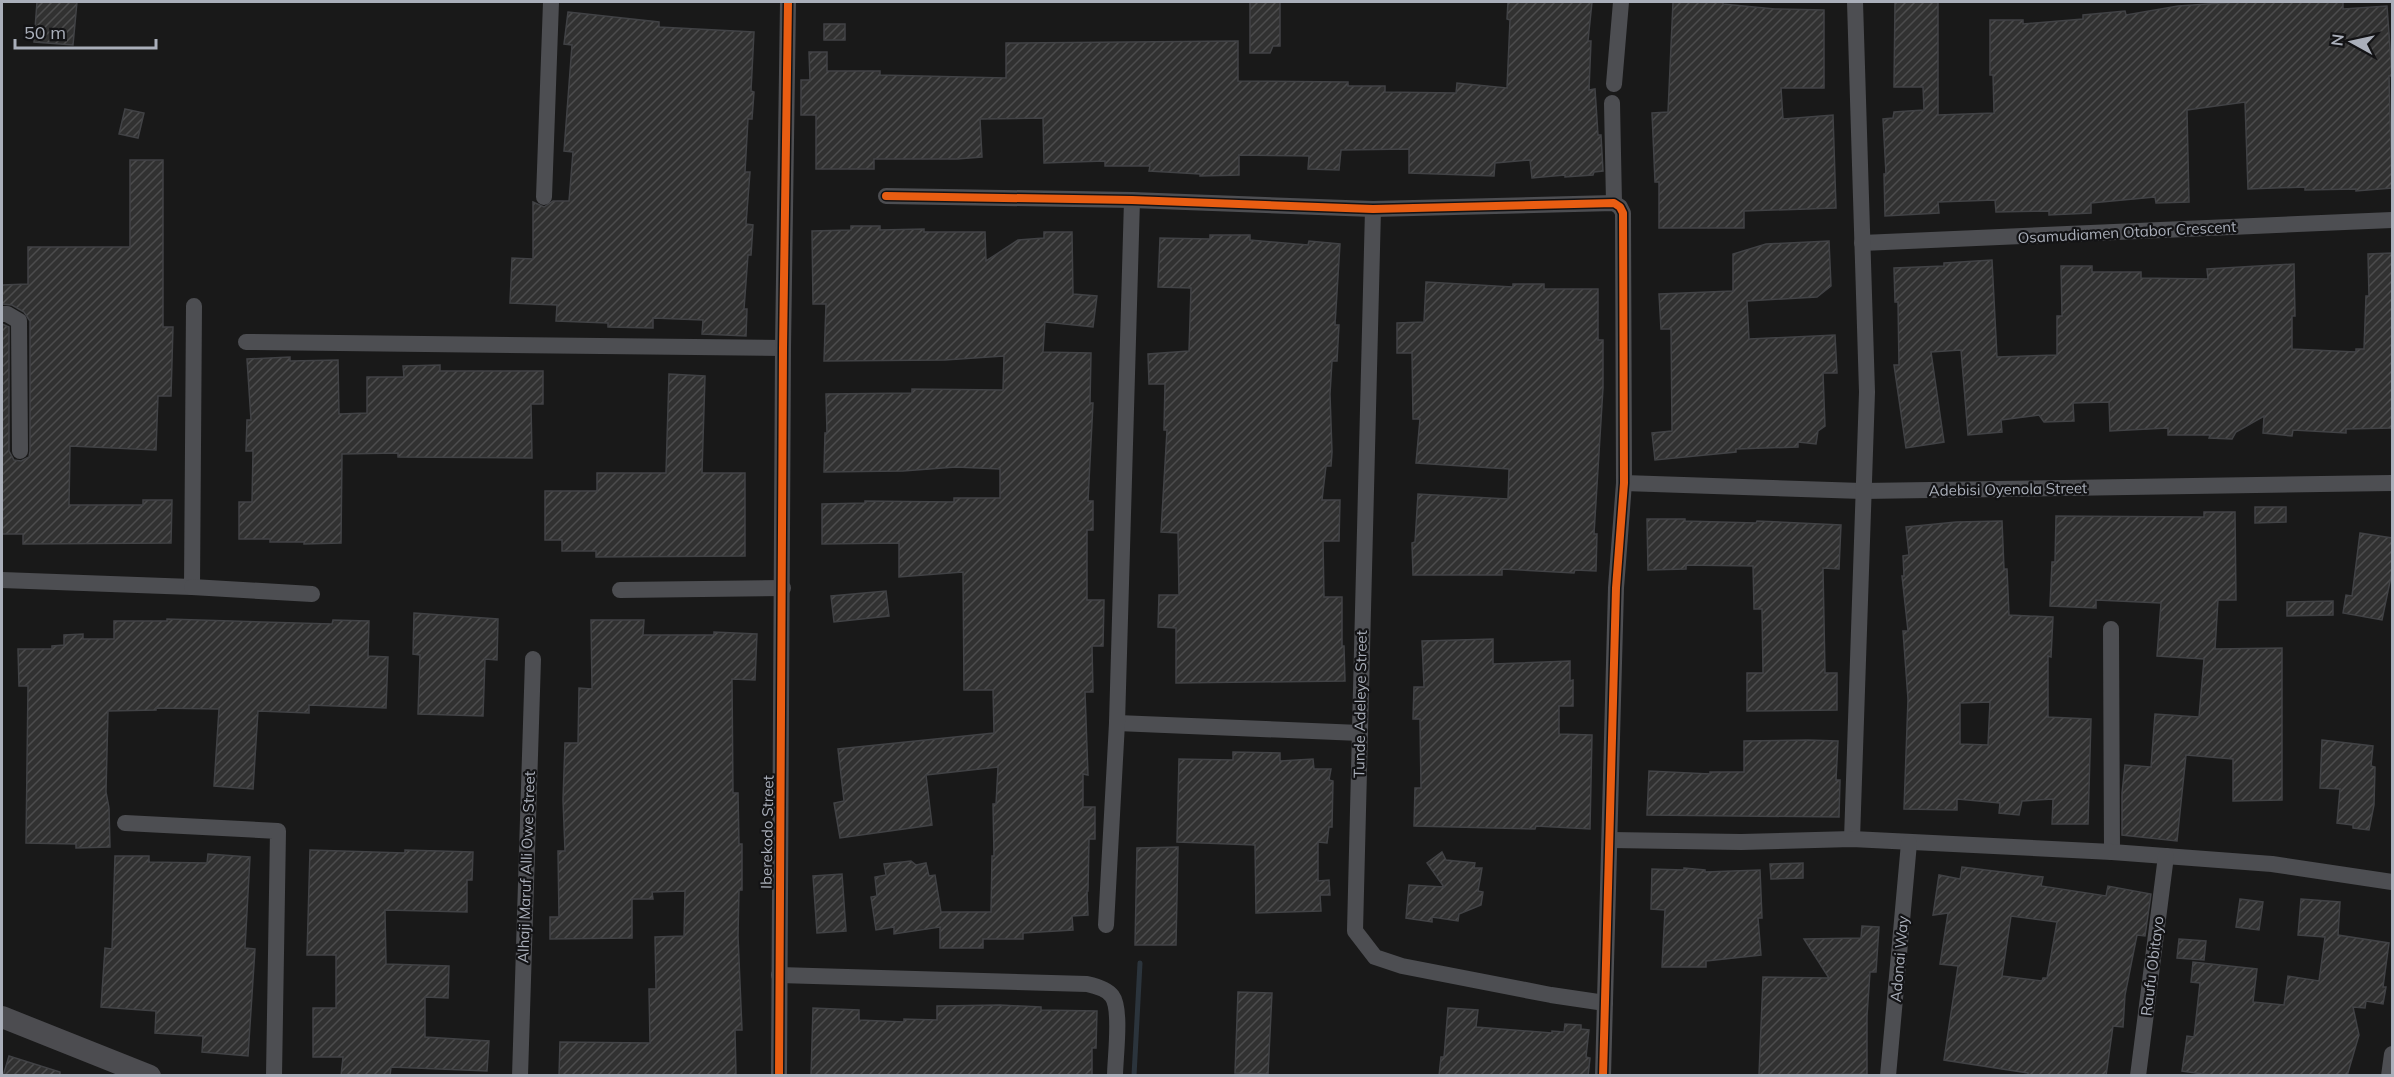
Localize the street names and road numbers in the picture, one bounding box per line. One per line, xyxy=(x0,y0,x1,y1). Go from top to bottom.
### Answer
street label: Osamudiamen Otabor Crescent xyxy=(2017,217,2237,247)
street label: Adebisi Oyenola Street xyxy=(1929,478,2087,500)
street label: Tunde Adeleye Street xyxy=(1349,630,1371,778)
street label: Alhaji Maruf Alli Owe Street xyxy=(513,771,539,963)
street label: Iberekodo Street xyxy=(757,775,777,889)
street label: Adonai Way xyxy=(1886,915,1912,1003)
street label: Raufu Obitayo xyxy=(2136,915,2168,1017)

